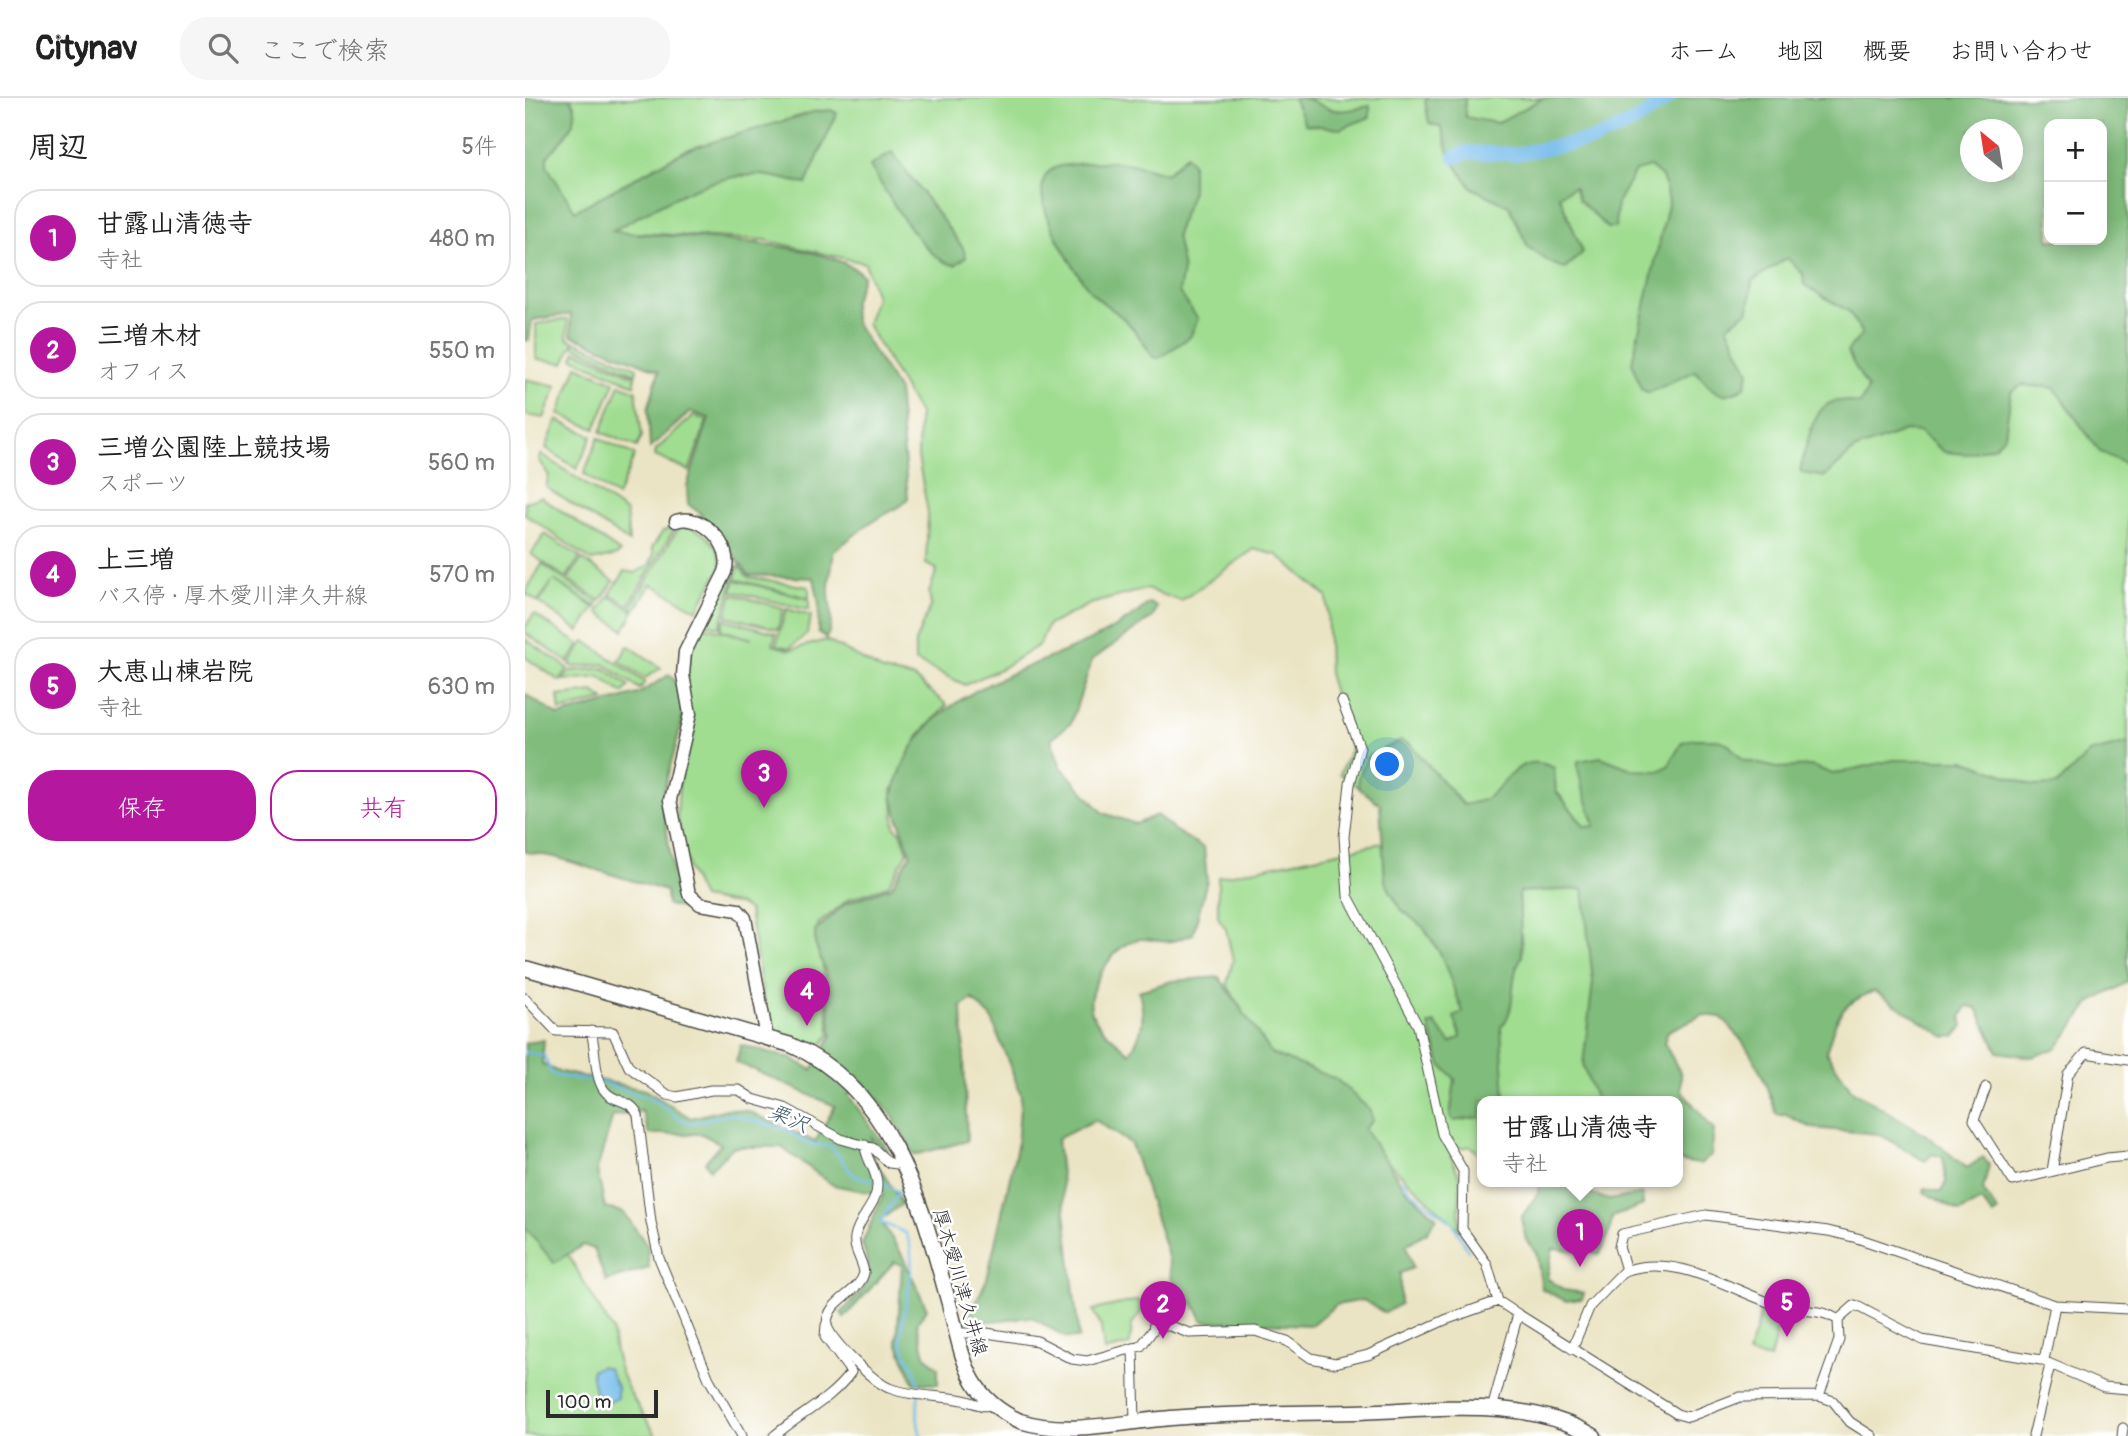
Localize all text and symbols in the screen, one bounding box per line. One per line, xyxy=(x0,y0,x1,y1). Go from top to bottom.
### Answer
search box xyxy=(180,17,670,80)
text: Citynav xyxy=(35,28,138,69)
icon: search xyxy=(204,29,242,67)
text: ここで検索 xyxy=(260,35,390,67)
text: ホーム xyxy=(1668,37,1739,66)
text: 地図 xyxy=(1777,37,1825,66)
text: 概要 xyxy=(1863,37,1911,66)
text: お問い合わせ xyxy=(1949,37,2093,66)
north arrow xyxy=(1960,119,2023,182)
map controls xyxy=(2044,119,2107,245)
button: + xyxy=(2044,119,2107,182)
text: 周辺 xyxy=(28,129,88,166)
text: 5件 xyxy=(462,132,497,161)
button: − xyxy=(2044,182,2107,245)
text: 甘露山清徳寺 xyxy=(97,208,253,240)
text: 1 xyxy=(49,224,58,253)
text: 480 m xyxy=(429,224,495,253)
text: 寺社 xyxy=(97,245,143,274)
text: 三増木材 xyxy=(97,320,201,352)
text: 2 xyxy=(47,336,59,365)
text: 550 m xyxy=(429,336,495,365)
text: オフィス xyxy=(97,357,189,386)
text: 三増公園陸上競技場 xyxy=(97,432,331,464)
text: 3 xyxy=(47,448,59,477)
text: 560 m xyxy=(428,448,495,477)
text: スポーツ xyxy=(97,469,189,498)
text: 上三増 xyxy=(97,544,175,576)
text: 4 xyxy=(46,560,60,589)
text: 570 m xyxy=(429,560,495,589)
text: バス停 · 厚木愛川津久井線 xyxy=(97,581,367,610)
text: 大恵山棟岩院 xyxy=(97,656,253,688)
text: 5 xyxy=(47,672,59,701)
text: 630 m xyxy=(428,672,495,701)
text: 寺社 xyxy=(97,693,143,722)
your location xyxy=(1370,747,1404,781)
pin: 3 xyxy=(741,750,787,808)
button: 保存 xyxy=(28,770,256,841)
button: 共有 xyxy=(270,770,497,841)
pin: 4 xyxy=(784,968,830,1026)
popup xyxy=(1477,1096,1683,1187)
water label: 栗沢 xyxy=(764,1098,814,1139)
text: 甘露山清徳寺 xyxy=(1502,1112,1658,1144)
text: 寺社 xyxy=(1502,1149,1548,1178)
street label: 厚木愛川津久井線 xyxy=(928,1206,993,1359)
pin: 1 xyxy=(1557,1209,1603,1267)
pin: 5 xyxy=(1764,1279,1810,1337)
pin: 2 xyxy=(1140,1281,1186,1339)
scale bar xyxy=(546,1387,658,1419)
text: 100 m xyxy=(557,1390,611,1414)

